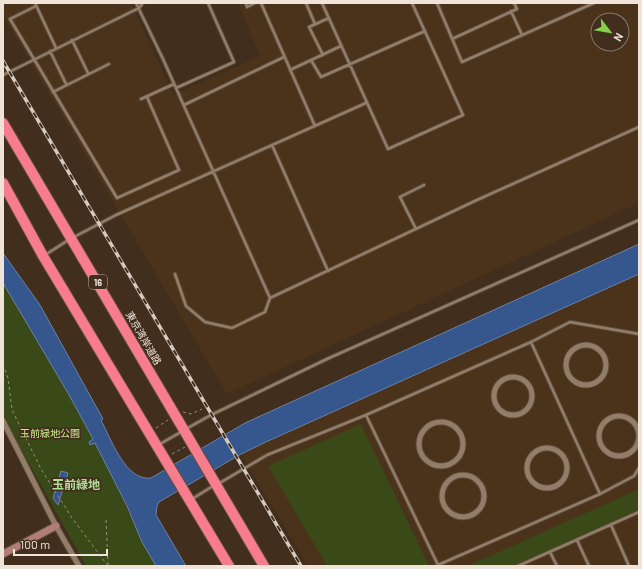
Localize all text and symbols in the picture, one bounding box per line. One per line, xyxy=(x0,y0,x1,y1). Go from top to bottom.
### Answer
north arrow xyxy=(590,12,630,52)
text: N xyxy=(612,31,626,44)
road number: 16 xyxy=(89,275,107,289)
street label: 東京湾岸道路 xyxy=(124,309,164,367)
park label: 玉前緑地公園 xyxy=(20,427,80,439)
district label: 玉前緑地 xyxy=(52,477,100,491)
scale bar xyxy=(14,531,107,557)
text: 100 m xyxy=(20,537,50,551)

